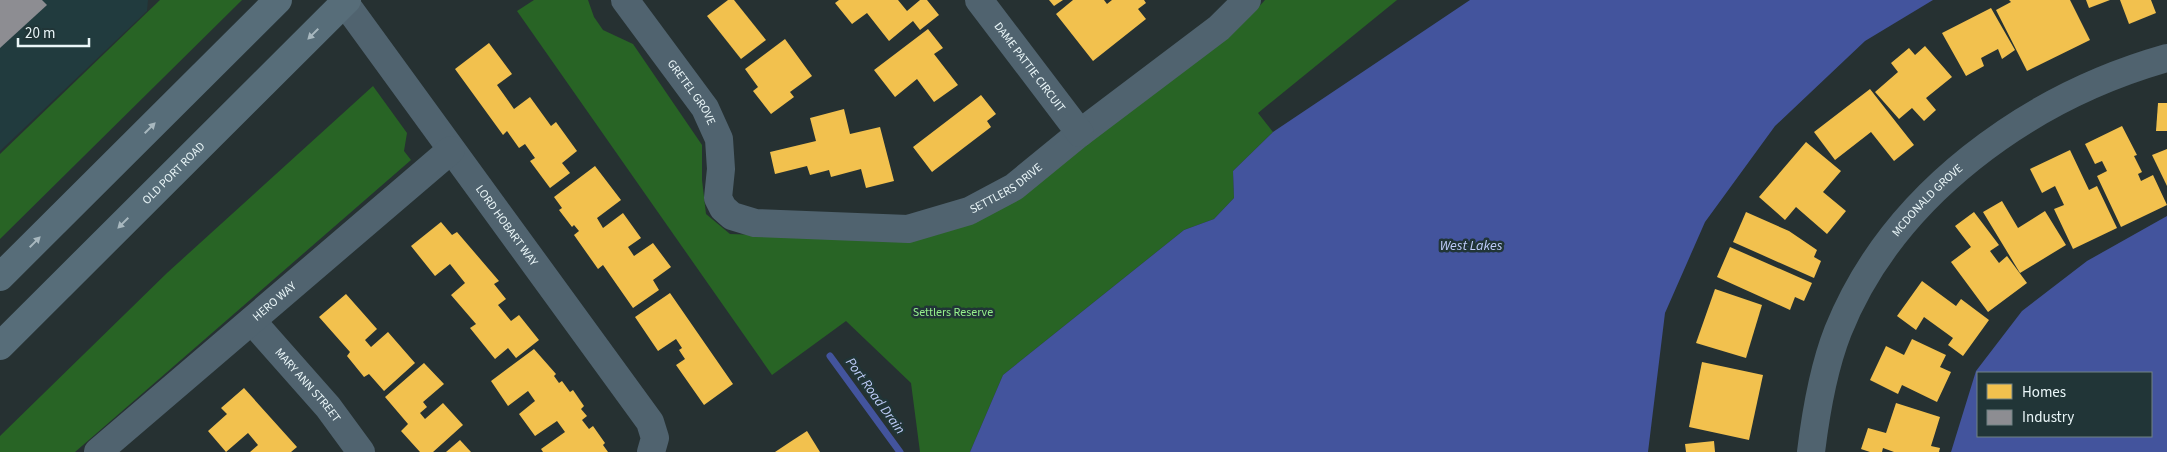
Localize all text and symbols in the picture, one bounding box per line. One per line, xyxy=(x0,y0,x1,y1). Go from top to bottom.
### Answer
scale bar xyxy=(18,15,89,47)
street label: DAME PATTIE CIRCUIT xyxy=(990,18,1070,116)
text: 20 m xyxy=(25,23,55,44)
one-way arrow xyxy=(307,28,319,40)
street label: GRETEL GROVE xyxy=(663,56,720,128)
one-way arrow xyxy=(144,122,156,134)
street label: OLD PORT ROAD xyxy=(138,138,209,208)
street label: SETTLERS DRIVE xyxy=(967,159,1046,218)
street label: MCDONALD GROVE xyxy=(1888,160,1966,240)
street label: LORD HOBART WAY xyxy=(472,181,542,270)
one-way arrow xyxy=(117,217,129,229)
one-way arrow xyxy=(28,236,40,248)
water label: West Lakes xyxy=(1440,236,1503,256)
street label: HERO WAY xyxy=(249,277,300,325)
park label: Settlers Reserve xyxy=(913,304,993,321)
street label: MARY ANN STREET xyxy=(271,344,345,426)
water label: Port Road Drain xyxy=(840,353,910,439)
legend xyxy=(1977,372,2152,437)
text: Homes xyxy=(2022,382,2066,403)
text: Industry xyxy=(2022,407,2074,428)

